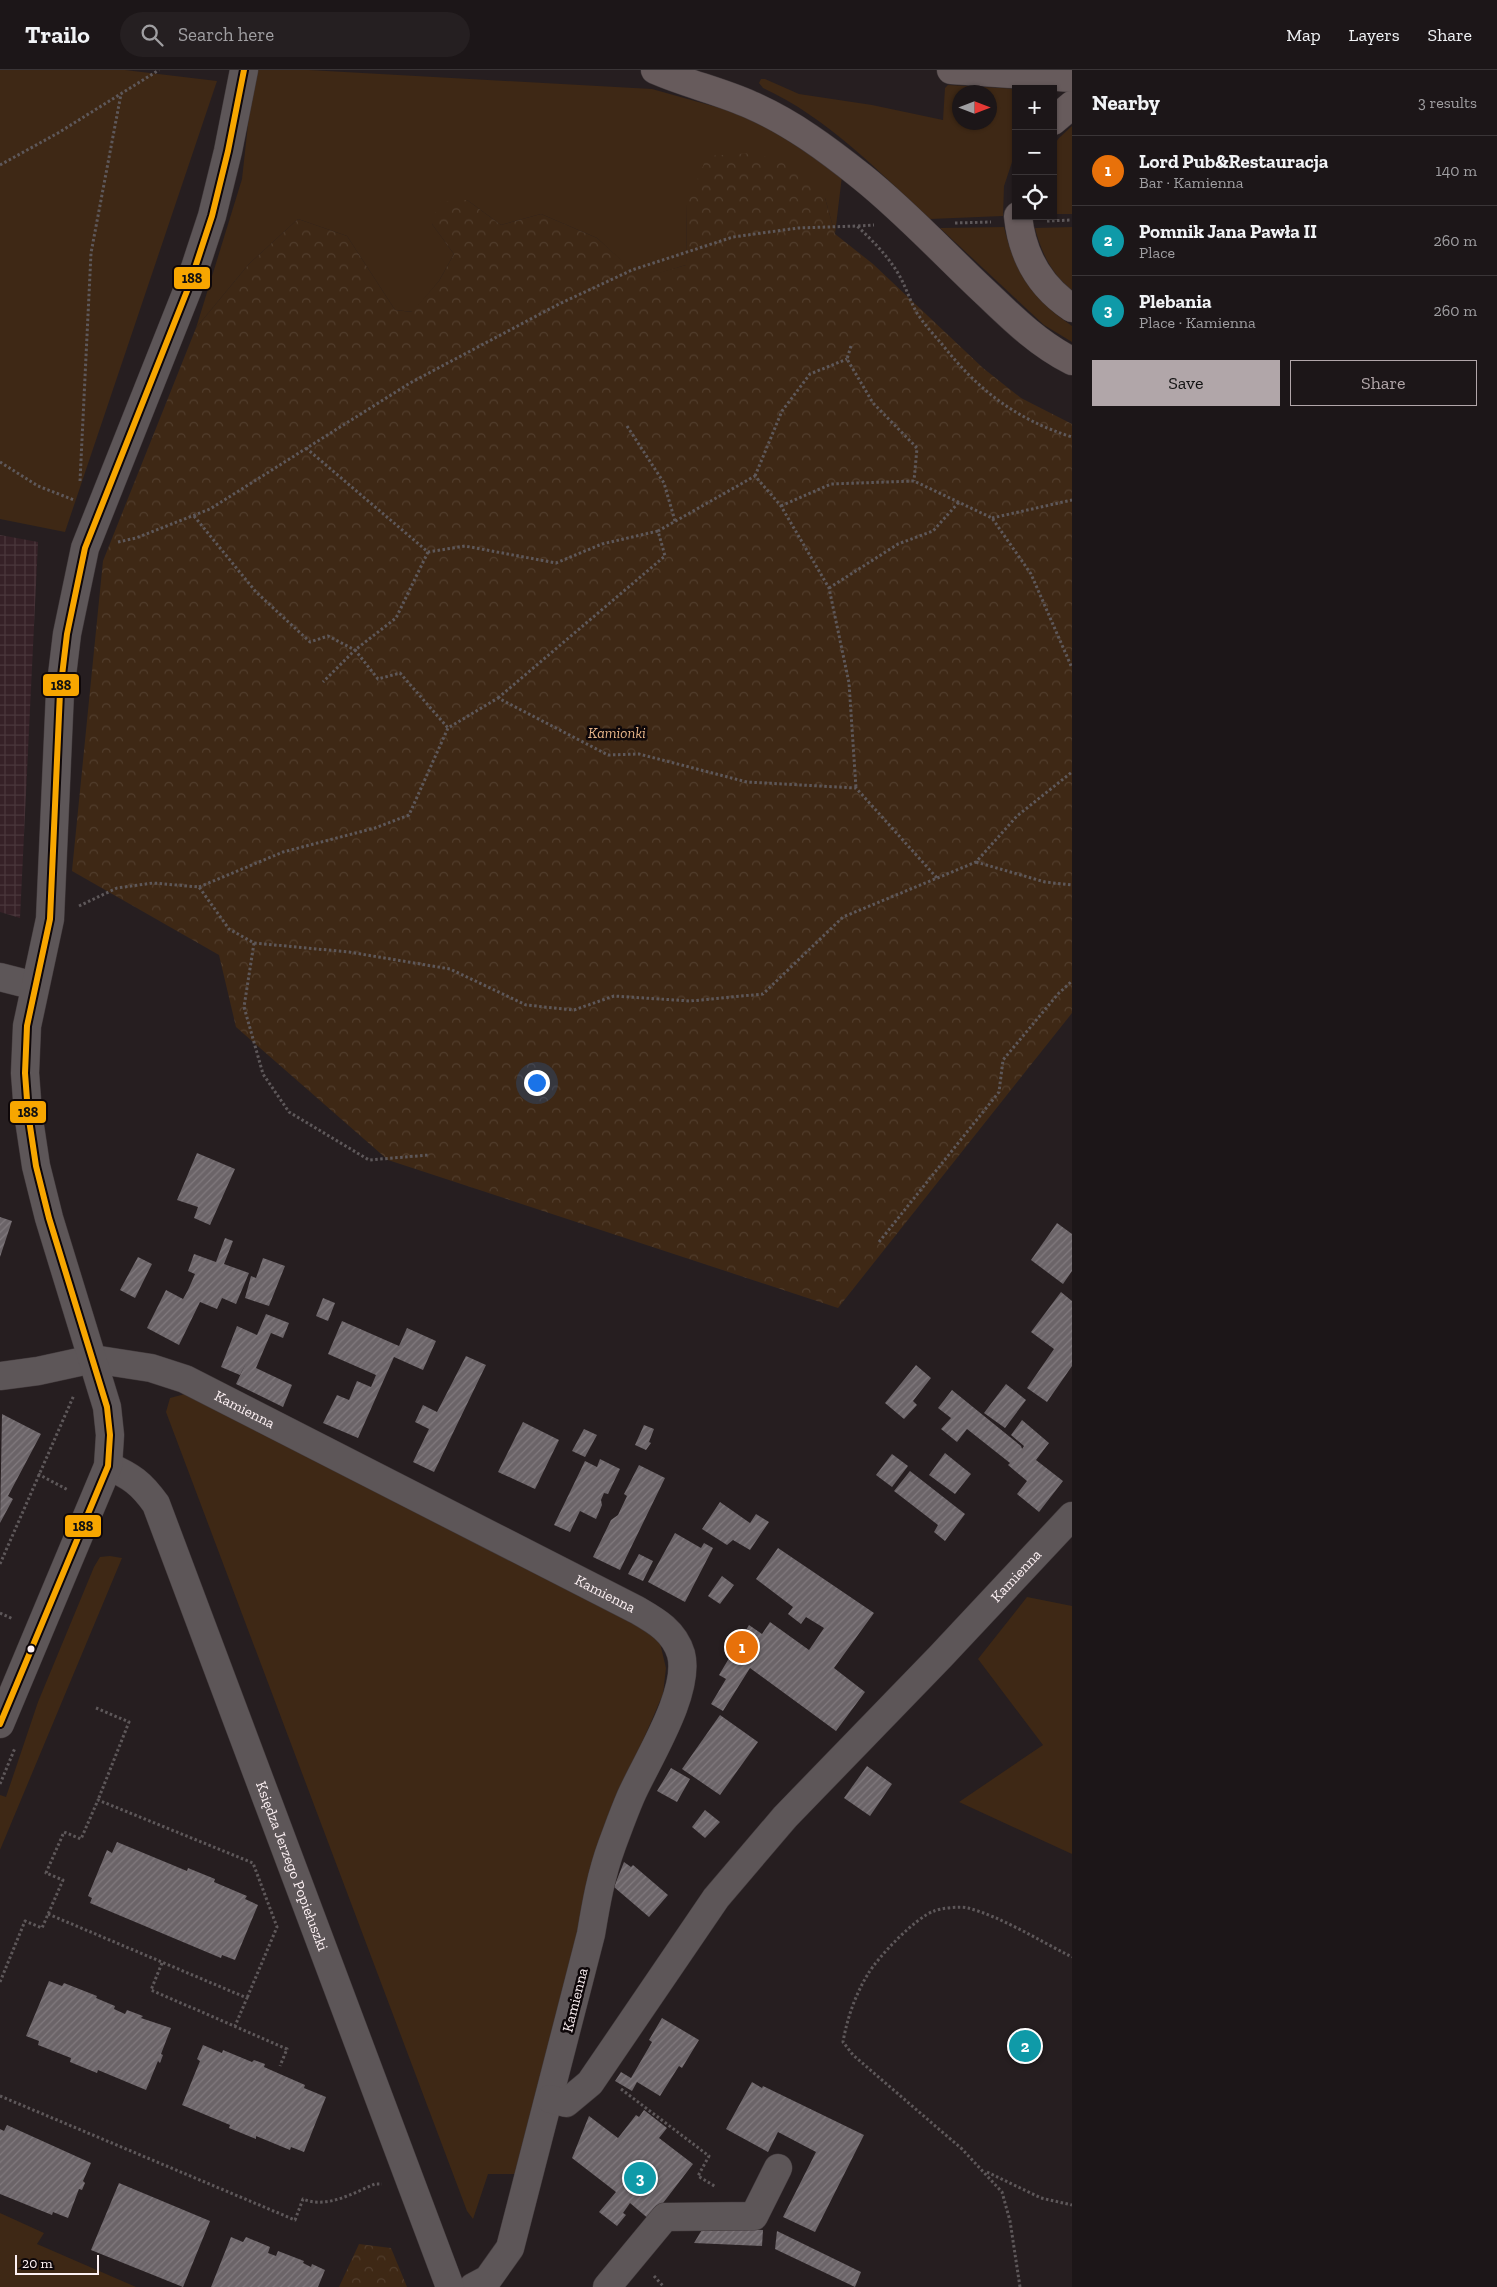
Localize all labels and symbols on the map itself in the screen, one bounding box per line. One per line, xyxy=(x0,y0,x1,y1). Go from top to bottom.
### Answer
north arrow xyxy=(952,85,997,130)
line badge: 188 xyxy=(173,266,211,290)
text: 188 xyxy=(182,270,203,287)
line badge: 188 xyxy=(42,673,80,697)
text: 188 xyxy=(51,677,72,694)
park label: Kamionki xyxy=(588,724,646,742)
your location xyxy=(524,1070,550,1096)
line badge: 188 xyxy=(9,1100,47,1124)
text: 188 xyxy=(18,1104,39,1121)
street label: Kamienna xyxy=(211,1387,278,1432)
line badge: 188 xyxy=(64,1514,102,1538)
text: 188 xyxy=(73,1518,94,1535)
street label: Kamienna xyxy=(987,1546,1045,1606)
street label: Kamienna xyxy=(572,1571,639,1617)
pin: 1 xyxy=(726,1628,758,1666)
unlabelled marker xyxy=(26,1644,36,1654)
street label: Księdza Jerzego Popiełuszki xyxy=(252,1779,332,1953)
street label: Kamienna xyxy=(558,1966,592,2034)
pin: 2 xyxy=(1009,2027,1041,2065)
pin: 3 xyxy=(624,2159,656,2197)
scale bar xyxy=(15,2252,99,2275)

